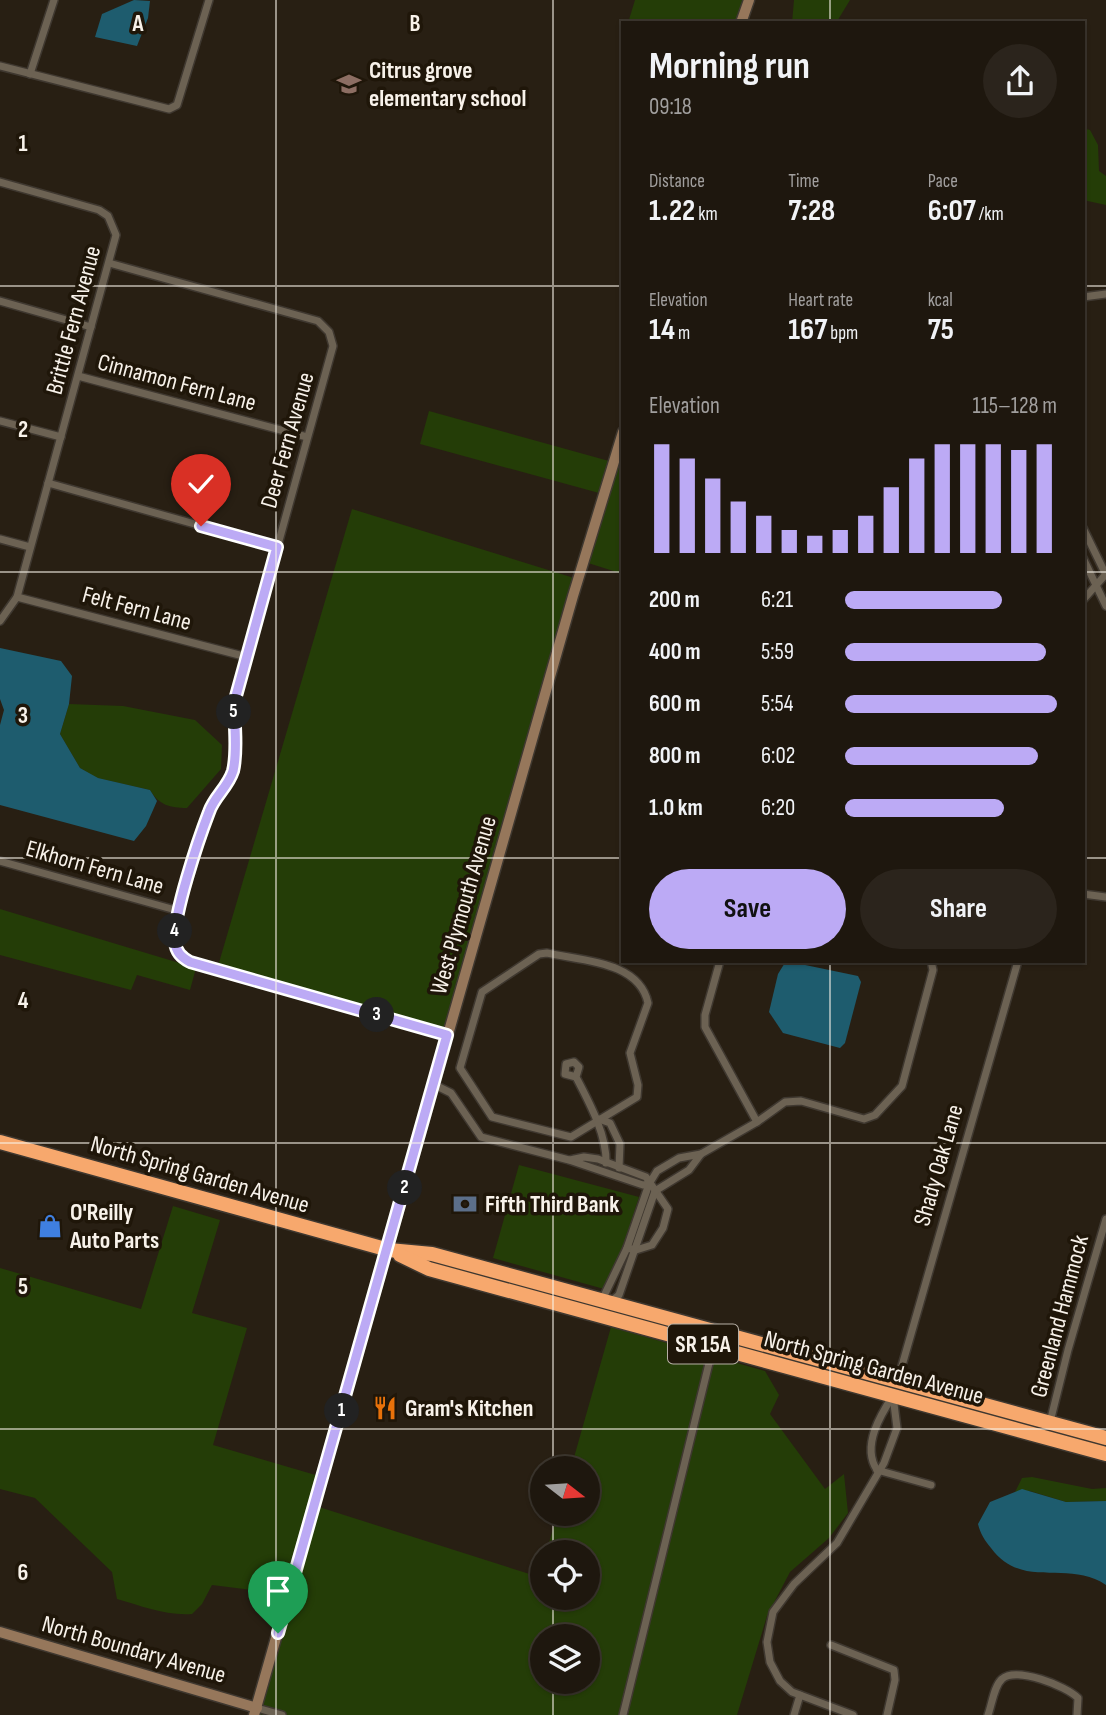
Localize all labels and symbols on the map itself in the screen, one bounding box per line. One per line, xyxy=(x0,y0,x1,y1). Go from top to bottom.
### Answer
text: A xyxy=(132,10,145,38)
text: B xyxy=(410,10,421,38)
place label: Citrus grove elementary school xyxy=(369,56,526,113)
school or university icon: Citrus grove elementary school xyxy=(335,70,363,98)
text: 1 xyxy=(18,130,28,158)
street label: Brittle Fern Avenue xyxy=(40,243,107,398)
street label: Cinnamon Fern Lane xyxy=(95,347,259,418)
street label: Deer Fern Avenue xyxy=(254,369,321,511)
text: 2 xyxy=(18,416,28,444)
pin xyxy=(171,454,231,526)
street label: Felt Fern Lane xyxy=(79,580,194,637)
pin: 5 xyxy=(216,694,252,730)
text: 3 xyxy=(18,702,28,730)
street label: West Plymouth Avenue xyxy=(424,813,503,998)
street label: Elkhorn Fern Lane xyxy=(23,834,167,901)
pin: 4 xyxy=(158,914,192,948)
text: 4 xyxy=(18,987,29,1015)
pin: 3 xyxy=(360,998,394,1032)
street label: Shady Oak Lane xyxy=(907,1101,970,1229)
street label: North Spring Garden Avenue xyxy=(87,1129,313,1220)
pin: 2 xyxy=(388,1170,422,1206)
bank icon: Fifth Third Bank xyxy=(451,1190,479,1218)
place label: Fifth Third Bank xyxy=(485,1190,619,1219)
place label: O'Reilly Auto Parts xyxy=(69,1198,159,1255)
shop icon: O'Reilly Auto Parts xyxy=(36,1212,64,1240)
street label: Greenland Hammock xyxy=(1024,1232,1095,1400)
text: 5 xyxy=(18,1273,28,1301)
road number: SR 15A xyxy=(668,1324,738,1364)
street label: North Spring Garden Avenue xyxy=(761,1324,987,1411)
pin: 1 xyxy=(324,1394,360,1428)
restaurant icon: Gram's Kitchen xyxy=(371,1394,399,1422)
place label: Gram's Kitchen xyxy=(405,1394,533,1423)
north arrow xyxy=(530,1456,600,1526)
text: 6 xyxy=(18,1559,28,1587)
pin xyxy=(248,1561,308,1633)
street label: North Boundary Avenue xyxy=(39,1609,229,1690)

